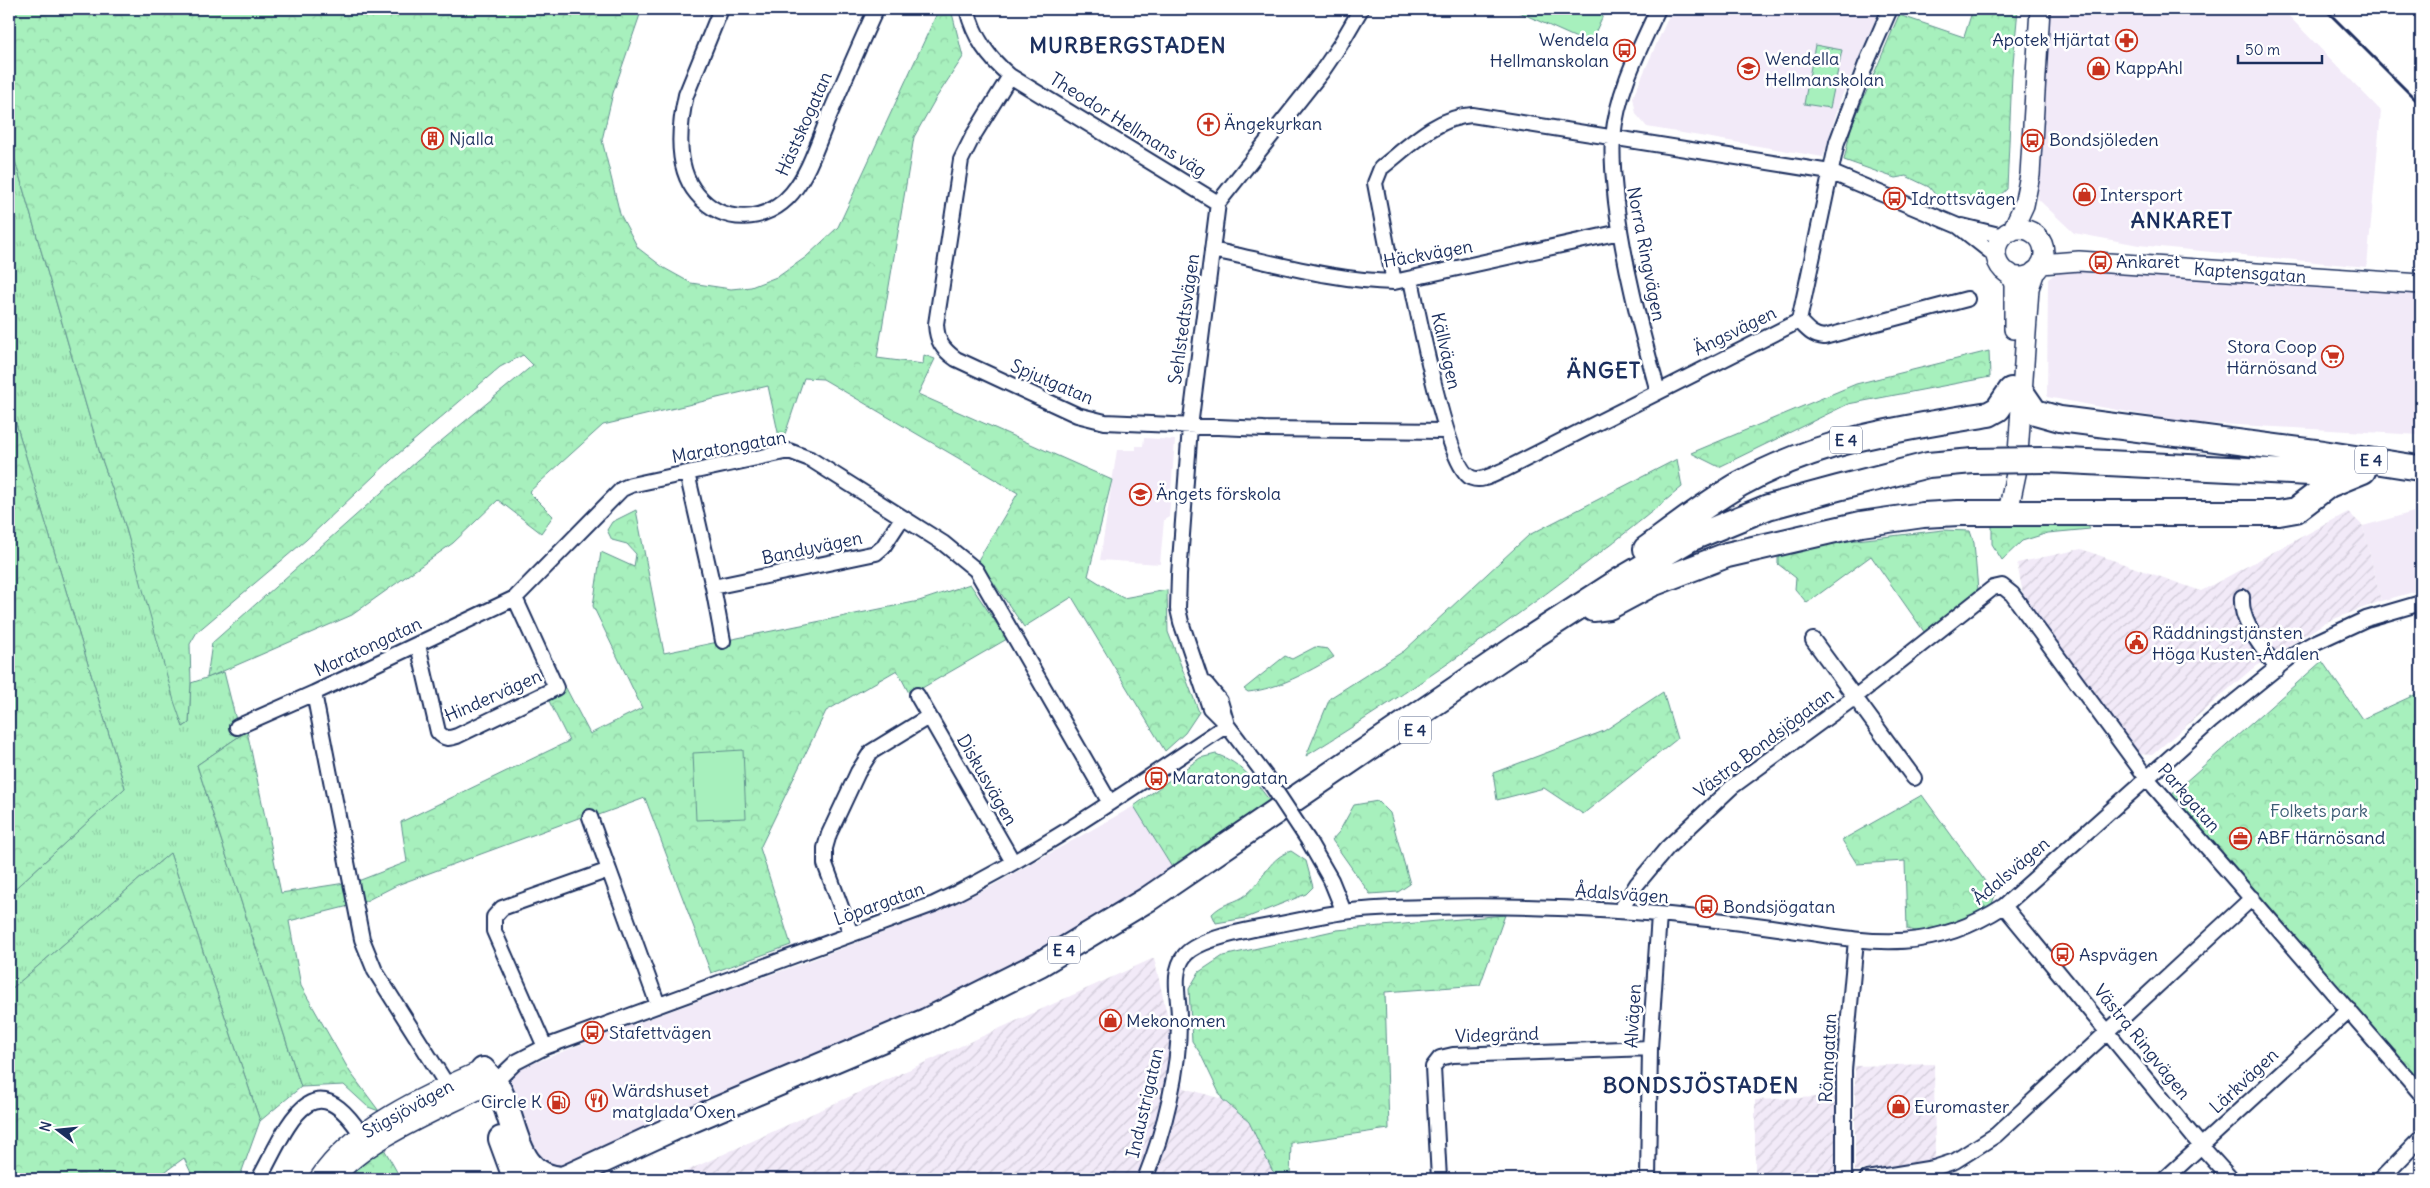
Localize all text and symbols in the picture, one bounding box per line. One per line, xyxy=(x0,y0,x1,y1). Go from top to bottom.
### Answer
place label: Wendela Hellmanskolan xyxy=(1490,28,1609,72)
place label: Apotek Hjärtat xyxy=(1992,28,2110,51)
pharmacy icon: Apotek Hjärtat xyxy=(2114,28,2138,52)
district label: MURBERGSTADEN xyxy=(1029,31,1227,59)
scale bar xyxy=(2238,32,2321,64)
bus stop icon: Wendela Hellmanskolan xyxy=(1613,38,1637,62)
text: 50 m xyxy=(2245,40,2280,59)
place label: Wendella Hellmanskolan xyxy=(1765,47,1884,91)
shop icon: KappAhl xyxy=(2087,56,2111,80)
place label: KappAhl xyxy=(2115,56,2183,79)
school or university icon: Wendella Hellmanskolan xyxy=(1737,57,1761,81)
street label: Theodor Hellmans väg xyxy=(1046,67,1211,182)
street label: Hästskogatan xyxy=(770,68,837,180)
church icon: Ängekyrkan xyxy=(1196,112,1220,136)
place label: Ängekyrkan xyxy=(1224,112,1322,135)
building icon: Njalla xyxy=(421,127,445,151)
place label: Njalla xyxy=(449,127,494,150)
bus stop icon: Bondsjöleden xyxy=(2021,128,2045,152)
place label: Bondsjöleden xyxy=(2049,128,2159,151)
shop icon: Intersport xyxy=(2072,183,2096,207)
place label: Intersport xyxy=(2100,183,2183,206)
street label: Norra Ringvägen xyxy=(1622,185,1671,323)
bus stop icon: Idrottsvägen xyxy=(1883,187,1907,211)
place label: Idrottsvägen xyxy=(1911,187,2016,210)
district label: ANKARET xyxy=(2131,206,2233,234)
street label: Häckvägen xyxy=(1381,234,1474,273)
bus stop icon: Ankaret xyxy=(2088,250,2112,274)
place label: Ankaret xyxy=(2116,250,2180,273)
street label: Sehlstedtsvägen xyxy=(1163,252,1204,386)
street label: Kaptensgatan xyxy=(2193,257,2307,288)
street label: Ängsvägen xyxy=(1690,301,1780,360)
street label: Källvägen xyxy=(1426,310,1467,392)
place label: Stora Coop Härnösand xyxy=(2226,335,2317,379)
supermarket icon: Stora Coop Härnösand xyxy=(2321,345,2345,369)
street label: Spjutgatan xyxy=(1007,354,1097,409)
district label: ÄNGET xyxy=(1567,356,1641,384)
street label: Maratongatan xyxy=(670,425,788,468)
road number: E 4 xyxy=(1830,426,1862,454)
road number: E 4 xyxy=(2355,446,2387,474)
school or university icon: Ängets förskola xyxy=(1128,482,1152,506)
place label: Ängets förskola xyxy=(1156,482,1281,505)
street label: Bandyvägen xyxy=(759,526,864,569)
street label: Maratongatan xyxy=(310,612,425,681)
place label: Räddningstjänsten Höga Kusten-Ådalen xyxy=(2152,621,2319,665)
public building icon: Räddningstjänsten Höga Kusten-Ådalen xyxy=(2124,631,2148,655)
street label: Hindervägen xyxy=(441,664,545,727)
street label: Västra Bondsjögatan xyxy=(1689,683,1838,803)
road number: E 4 xyxy=(1399,716,1431,744)
street label: Diskusvägen xyxy=(952,730,1023,830)
street label: Parkgatan xyxy=(2153,758,2226,837)
bus stop icon: Maratongatan xyxy=(1144,766,1168,790)
place label: Maratongatan xyxy=(1172,766,1288,789)
park label: Folkets park xyxy=(2270,799,2368,822)
office icon: ABF Härnösand xyxy=(2229,826,2253,850)
place label: ABF Härnösand xyxy=(2257,826,2386,849)
street label: Ådalsvägen xyxy=(1967,832,2054,910)
street label: Löpargatan xyxy=(831,877,927,930)
street label: Ådalsvägen xyxy=(1575,879,1670,908)
bus stop icon: Bondsjögatan xyxy=(1695,895,1719,919)
place label: Bondsjögatan xyxy=(1723,895,1835,918)
road number: E 4 xyxy=(1048,936,1080,964)
bus stop icon: Aspvägen xyxy=(2051,943,2075,967)
place label: Aspvägen xyxy=(2079,943,2158,966)
street label: Västra Ringvägen xyxy=(2089,979,2196,1104)
street label: Alvägen xyxy=(1619,983,1646,1049)
shop icon: Mekonomen xyxy=(1098,1009,1122,1033)
place label: Mekonomen xyxy=(1126,1009,1226,1032)
street label: Rönngatan xyxy=(1814,1013,1841,1103)
bus stop icon: Stafettvägen xyxy=(581,1021,605,1045)
place label: Stafettvägen xyxy=(609,1021,711,1044)
street label: Videgränd xyxy=(1455,1022,1540,1047)
street label: Lärkvägen xyxy=(2205,1043,2283,1118)
street label: Industrigatan xyxy=(1121,1046,1168,1160)
district label: BONDSJÖSTADEN xyxy=(1603,1071,1799,1099)
street label: Stigsjövägen xyxy=(358,1074,458,1143)
place label: Wärdshuset matglada Oxen xyxy=(612,1079,736,1123)
restaurant icon: Wärdshuset matglada Oxen xyxy=(584,1089,608,1113)
place label: Circle K xyxy=(481,1090,542,1113)
fuel station icon: Circle K xyxy=(546,1090,570,1114)
shop icon: Euromaster xyxy=(1886,1095,1910,1119)
place label: Euromaster xyxy=(1914,1095,2010,1118)
north arrow xyxy=(32,1106,82,1156)
text: N xyxy=(36,1119,55,1134)

